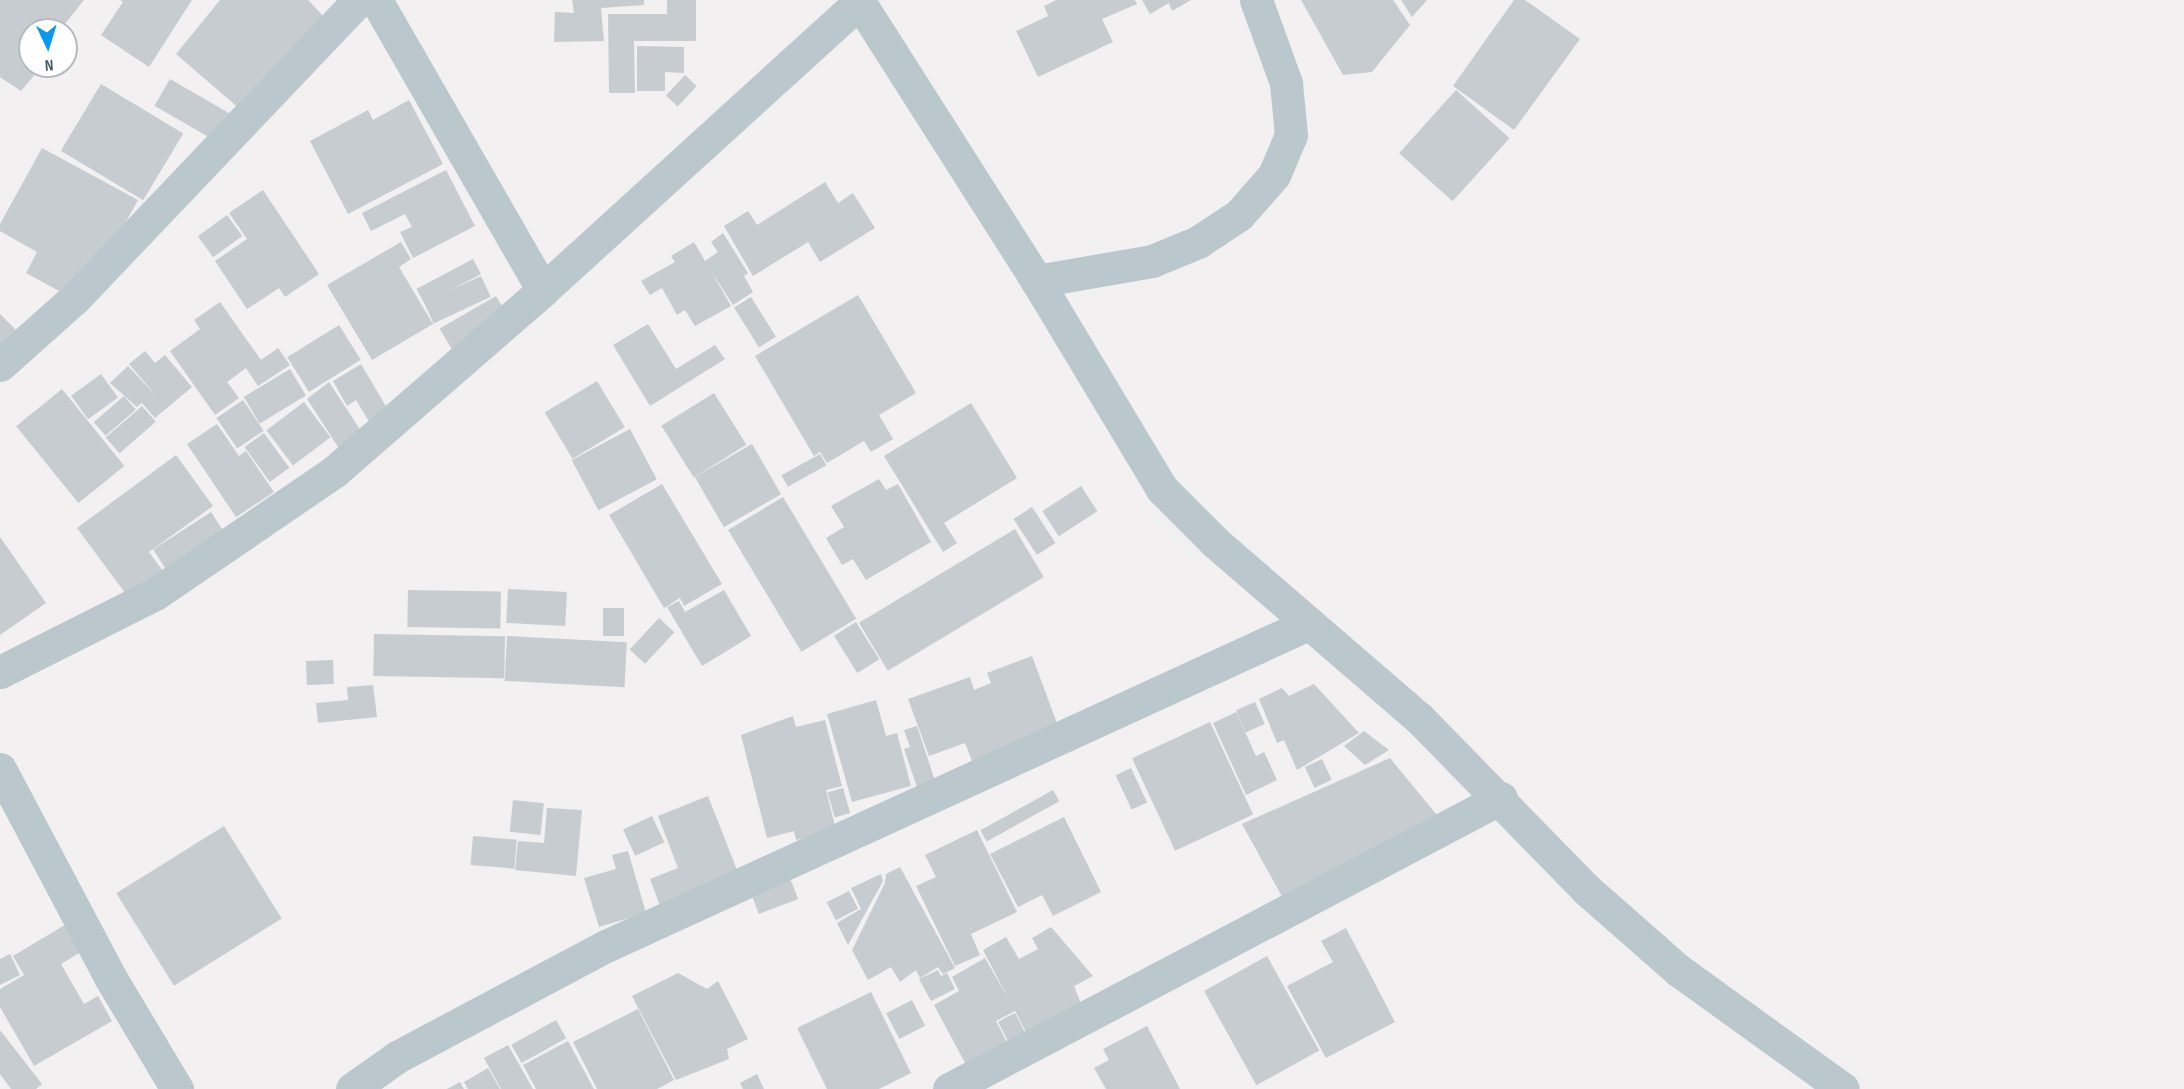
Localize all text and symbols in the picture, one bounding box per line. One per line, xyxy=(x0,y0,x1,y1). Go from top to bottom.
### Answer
north arrow xyxy=(18,18,78,78)
text: N xyxy=(44,55,54,74)

